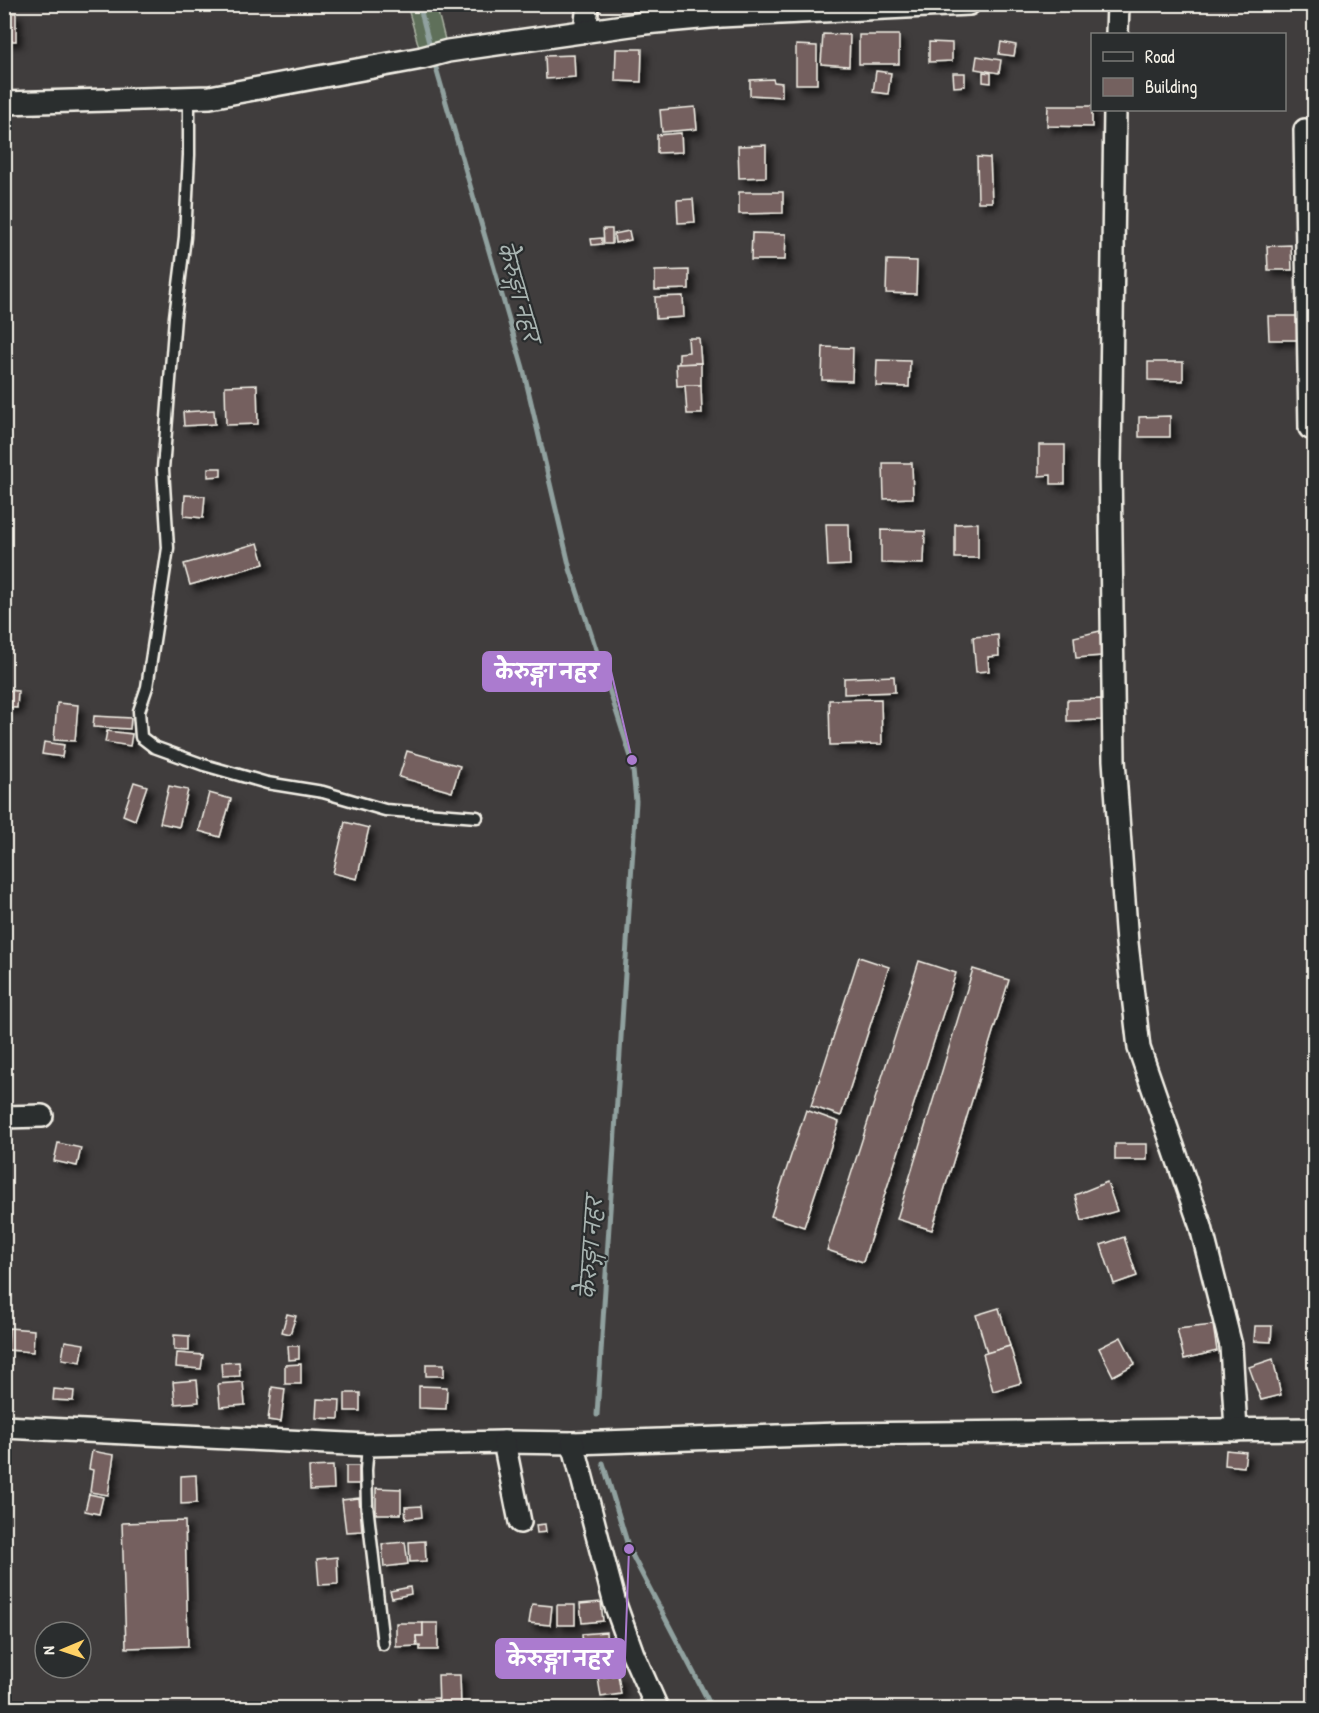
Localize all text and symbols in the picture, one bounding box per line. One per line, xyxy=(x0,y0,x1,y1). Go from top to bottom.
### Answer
legend xyxy=(1091,33,1286,111)
text: Road xyxy=(1145,44,1175,69)
text: Building xyxy=(1145,74,1197,99)
water label: केेरुङ्गा नहर xyxy=(488,238,550,351)
callout: केेरुङ्गा नहर xyxy=(483,652,611,691)
text: केेरुङ्गा नहर xyxy=(493,654,600,688)
water label: केेरुङ्गा नहर xyxy=(570,1190,611,1300)
north arrow xyxy=(33,1620,93,1680)
callout: केरुङ्गा नहर xyxy=(496,1639,625,1678)
text: केरुङ्गा नहर xyxy=(505,1641,614,1675)
text: N xyxy=(37,1645,59,1655)

